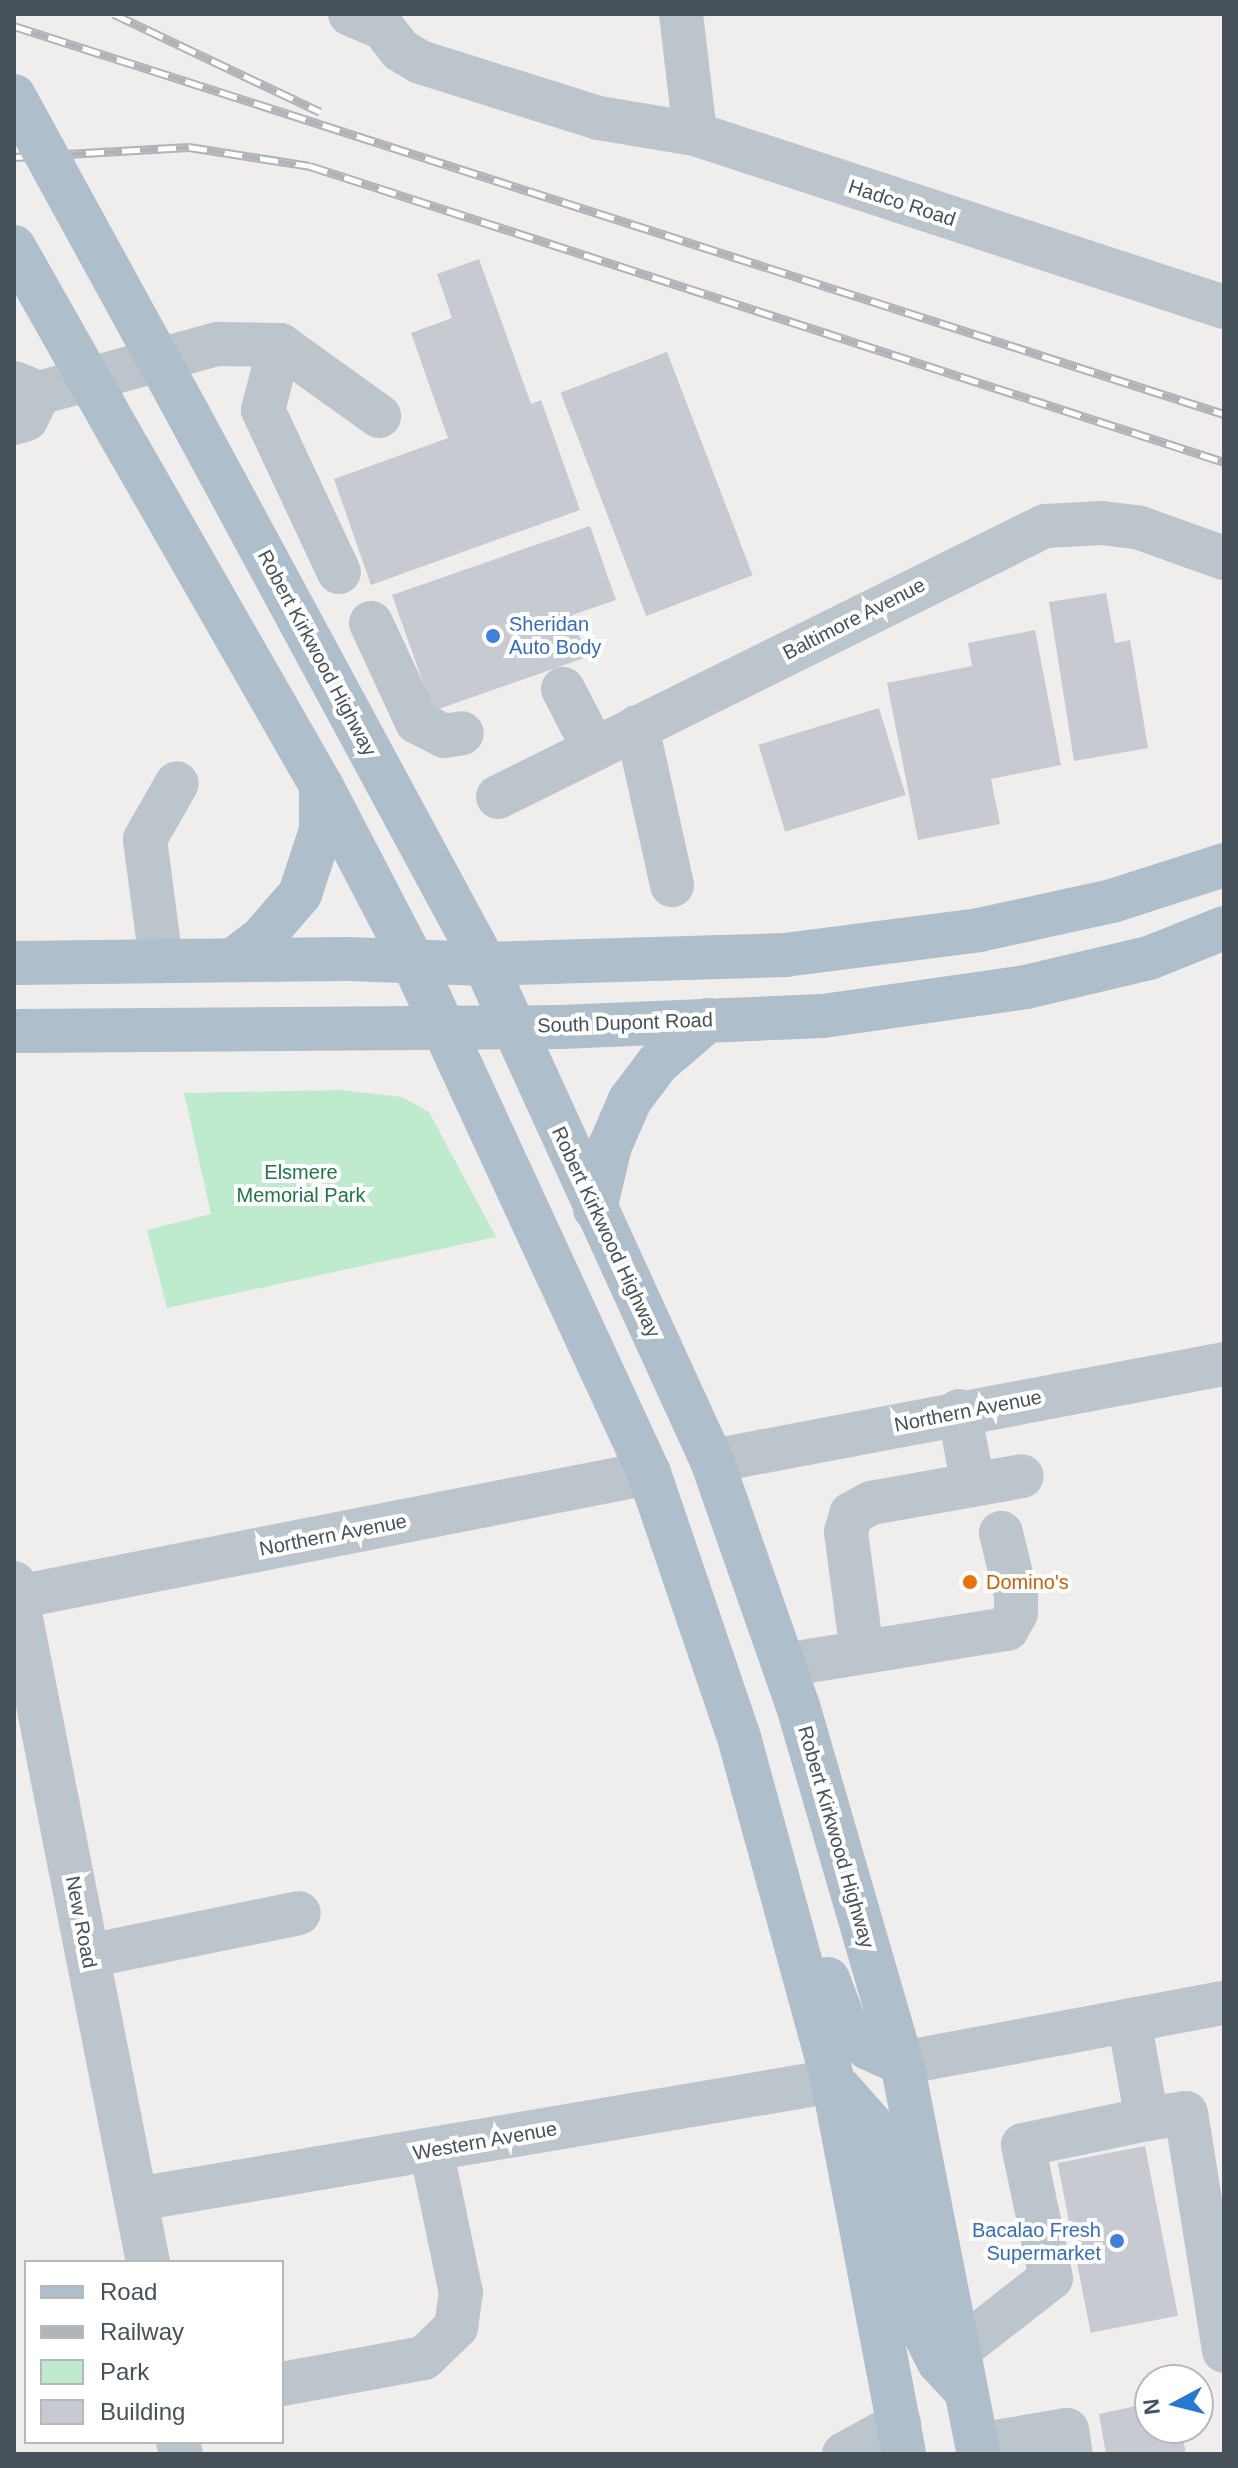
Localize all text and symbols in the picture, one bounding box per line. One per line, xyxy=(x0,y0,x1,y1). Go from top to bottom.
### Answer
street label: Hadco Road xyxy=(845,174,959,232)
street label: Robert Kirkwood Highway xyxy=(252,546,382,760)
street label: Baltimore Avenue xyxy=(778,573,930,665)
place label: Sheridan Auto Body xyxy=(509,612,601,659)
marker: Sheridan Auto Body xyxy=(484,627,502,645)
street label: South Dupont Road xyxy=(537,1008,713,1038)
street label: Robert Kirkwood Highway xyxy=(547,1123,665,1341)
park label: Elsmere Memorial Park xyxy=(237,1160,365,1207)
street label: Northern Avenue xyxy=(892,1385,1044,1437)
street label: Northern Avenue xyxy=(257,1509,409,1561)
place label: Domino's xyxy=(986,1570,1069,1594)
marker: Domino's xyxy=(961,1573,979,1591)
street label: Robert Kirkwood Highway xyxy=(793,1723,879,1951)
street label: New Road xyxy=(60,1874,102,1970)
street label: Western Avenue xyxy=(410,2116,560,2166)
place label: Bacalao Fresh Supermarket xyxy=(972,2218,1101,2265)
marker: Bacalao Fresh Supermarket xyxy=(1108,2232,1126,2250)
legend xyxy=(24,2260,284,2444)
text: Road xyxy=(100,2278,157,2305)
text: Railway xyxy=(100,2318,184,2345)
text: Park xyxy=(100,2358,149,2385)
north arrow xyxy=(1134,2364,1214,2444)
text: N xyxy=(1138,2397,1165,2416)
text: Building xyxy=(100,2398,185,2425)

